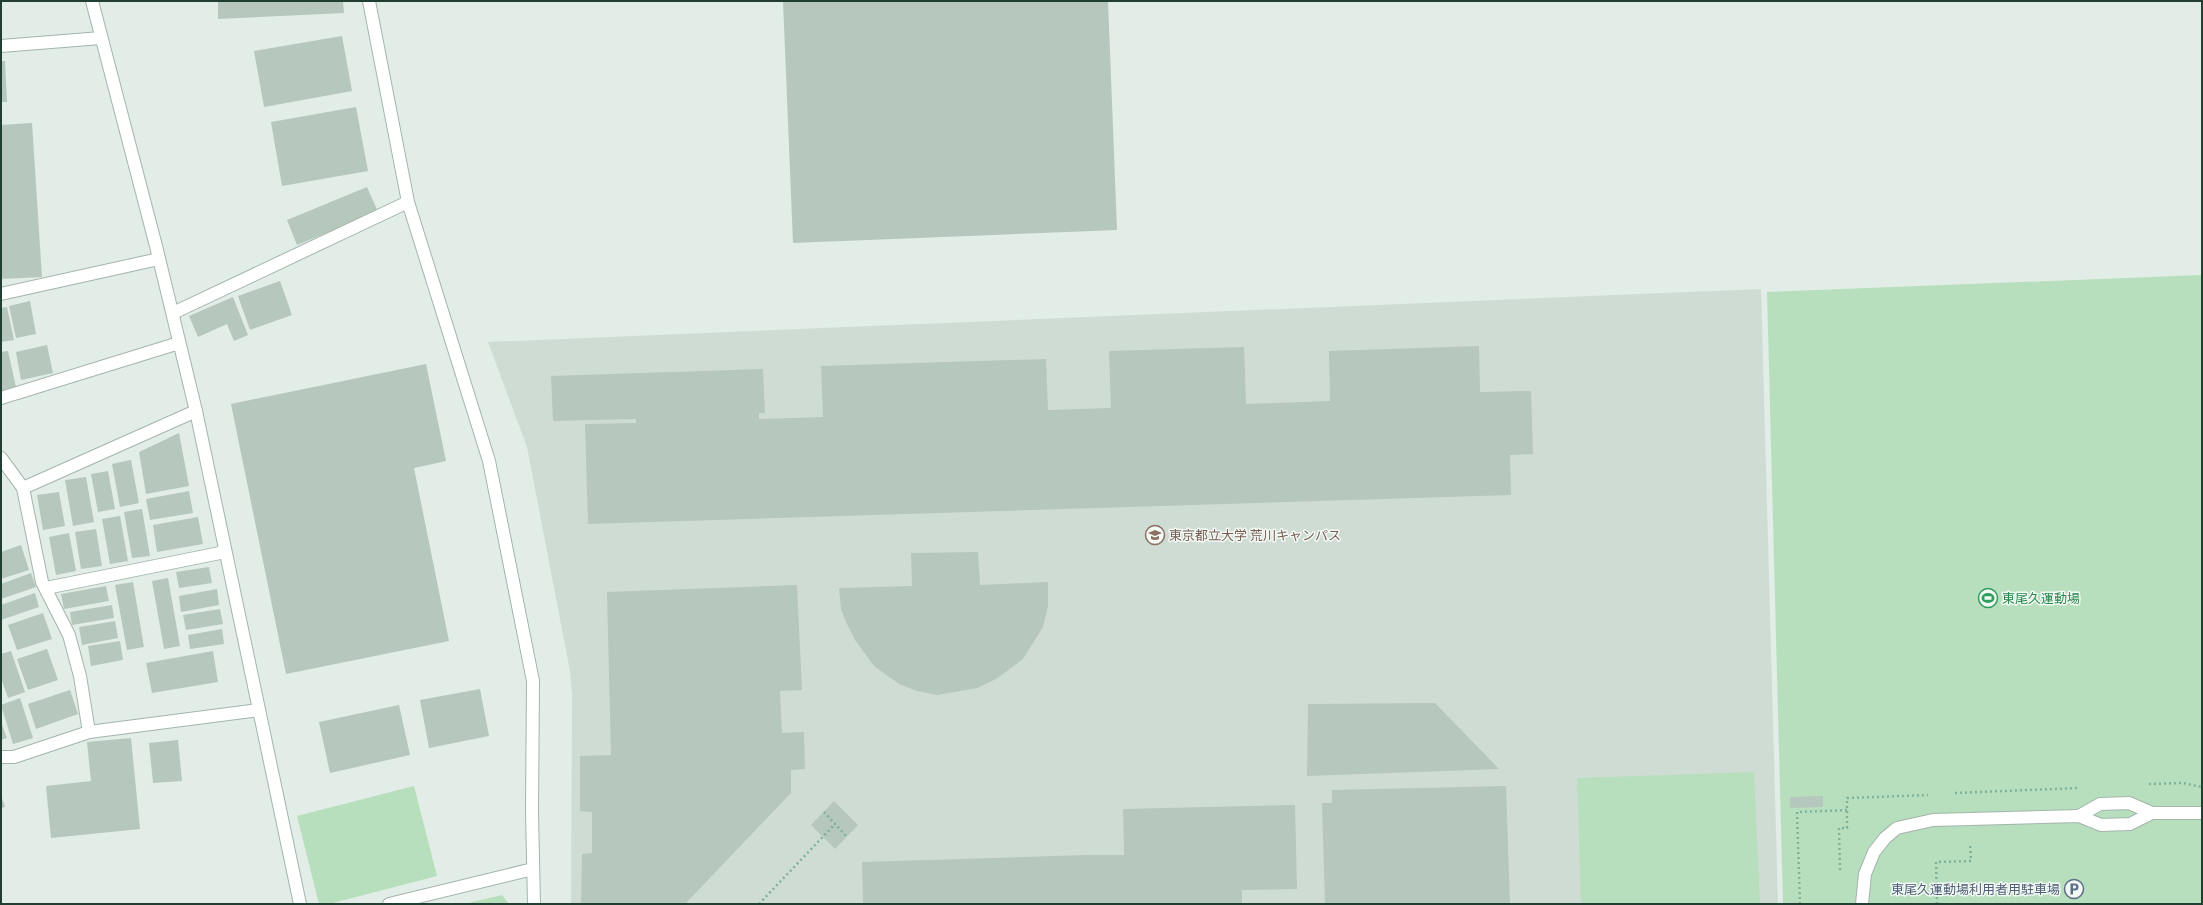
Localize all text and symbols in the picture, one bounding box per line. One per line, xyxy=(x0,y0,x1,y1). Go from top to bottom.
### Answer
school or university icon: 東京都立大学 荒川キャンパス xyxy=(1144,524,1166,546)
place label: 東京都立大学 荒川キャンパス xyxy=(1169,528,1341,543)
sports icon: 東尾久運動場 xyxy=(1977,587,1999,609)
place label: 東尾久運動場 xyxy=(2002,591,2080,606)
parking icon: 東尾久運動場利用者用駐車場 xyxy=(2063,878,2085,900)
place label: 東尾久運動場利用者用駐車場 xyxy=(1891,882,2060,897)

